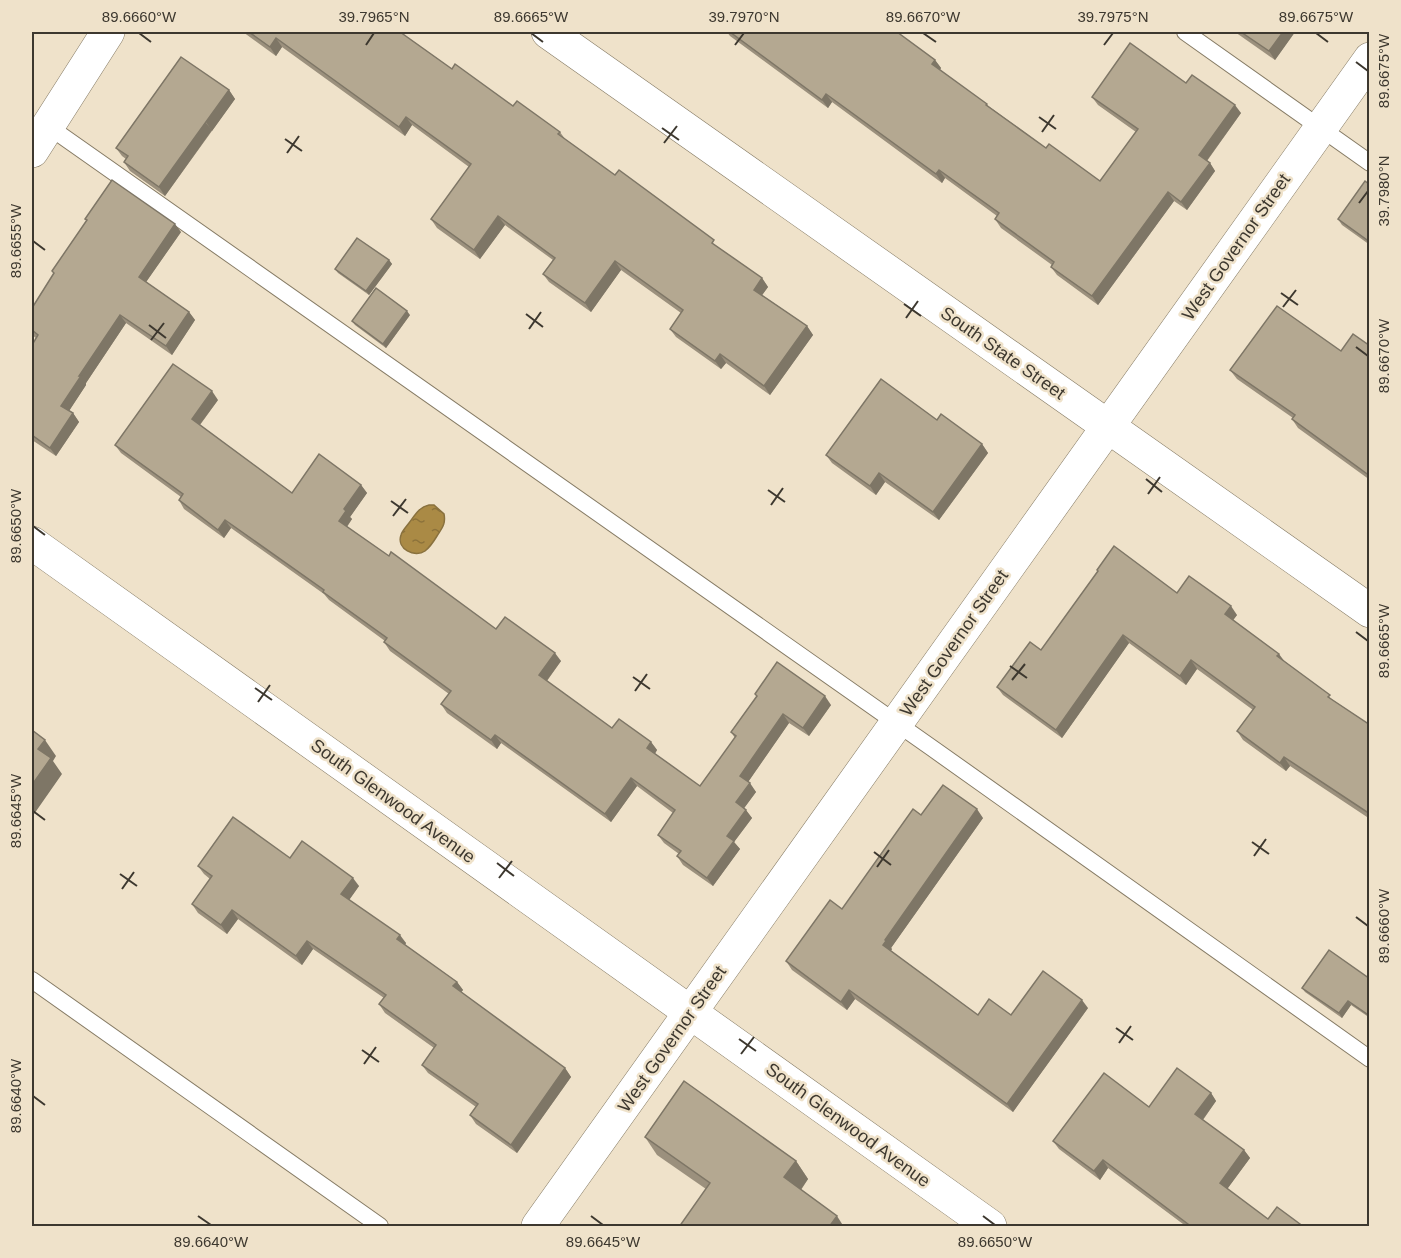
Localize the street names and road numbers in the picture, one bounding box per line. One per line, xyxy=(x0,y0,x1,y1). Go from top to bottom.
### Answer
street label: West Governor Street xyxy=(1178,170,1294,324)
street label: South State Street xyxy=(937,303,1069,403)
street label: West Governor Street xyxy=(896,566,1012,720)
street label: South Glenwood Avenue xyxy=(307,735,479,867)
street label: West Governor Street xyxy=(614,962,730,1116)
street label: South Glenwood Avenue xyxy=(762,1059,934,1191)

